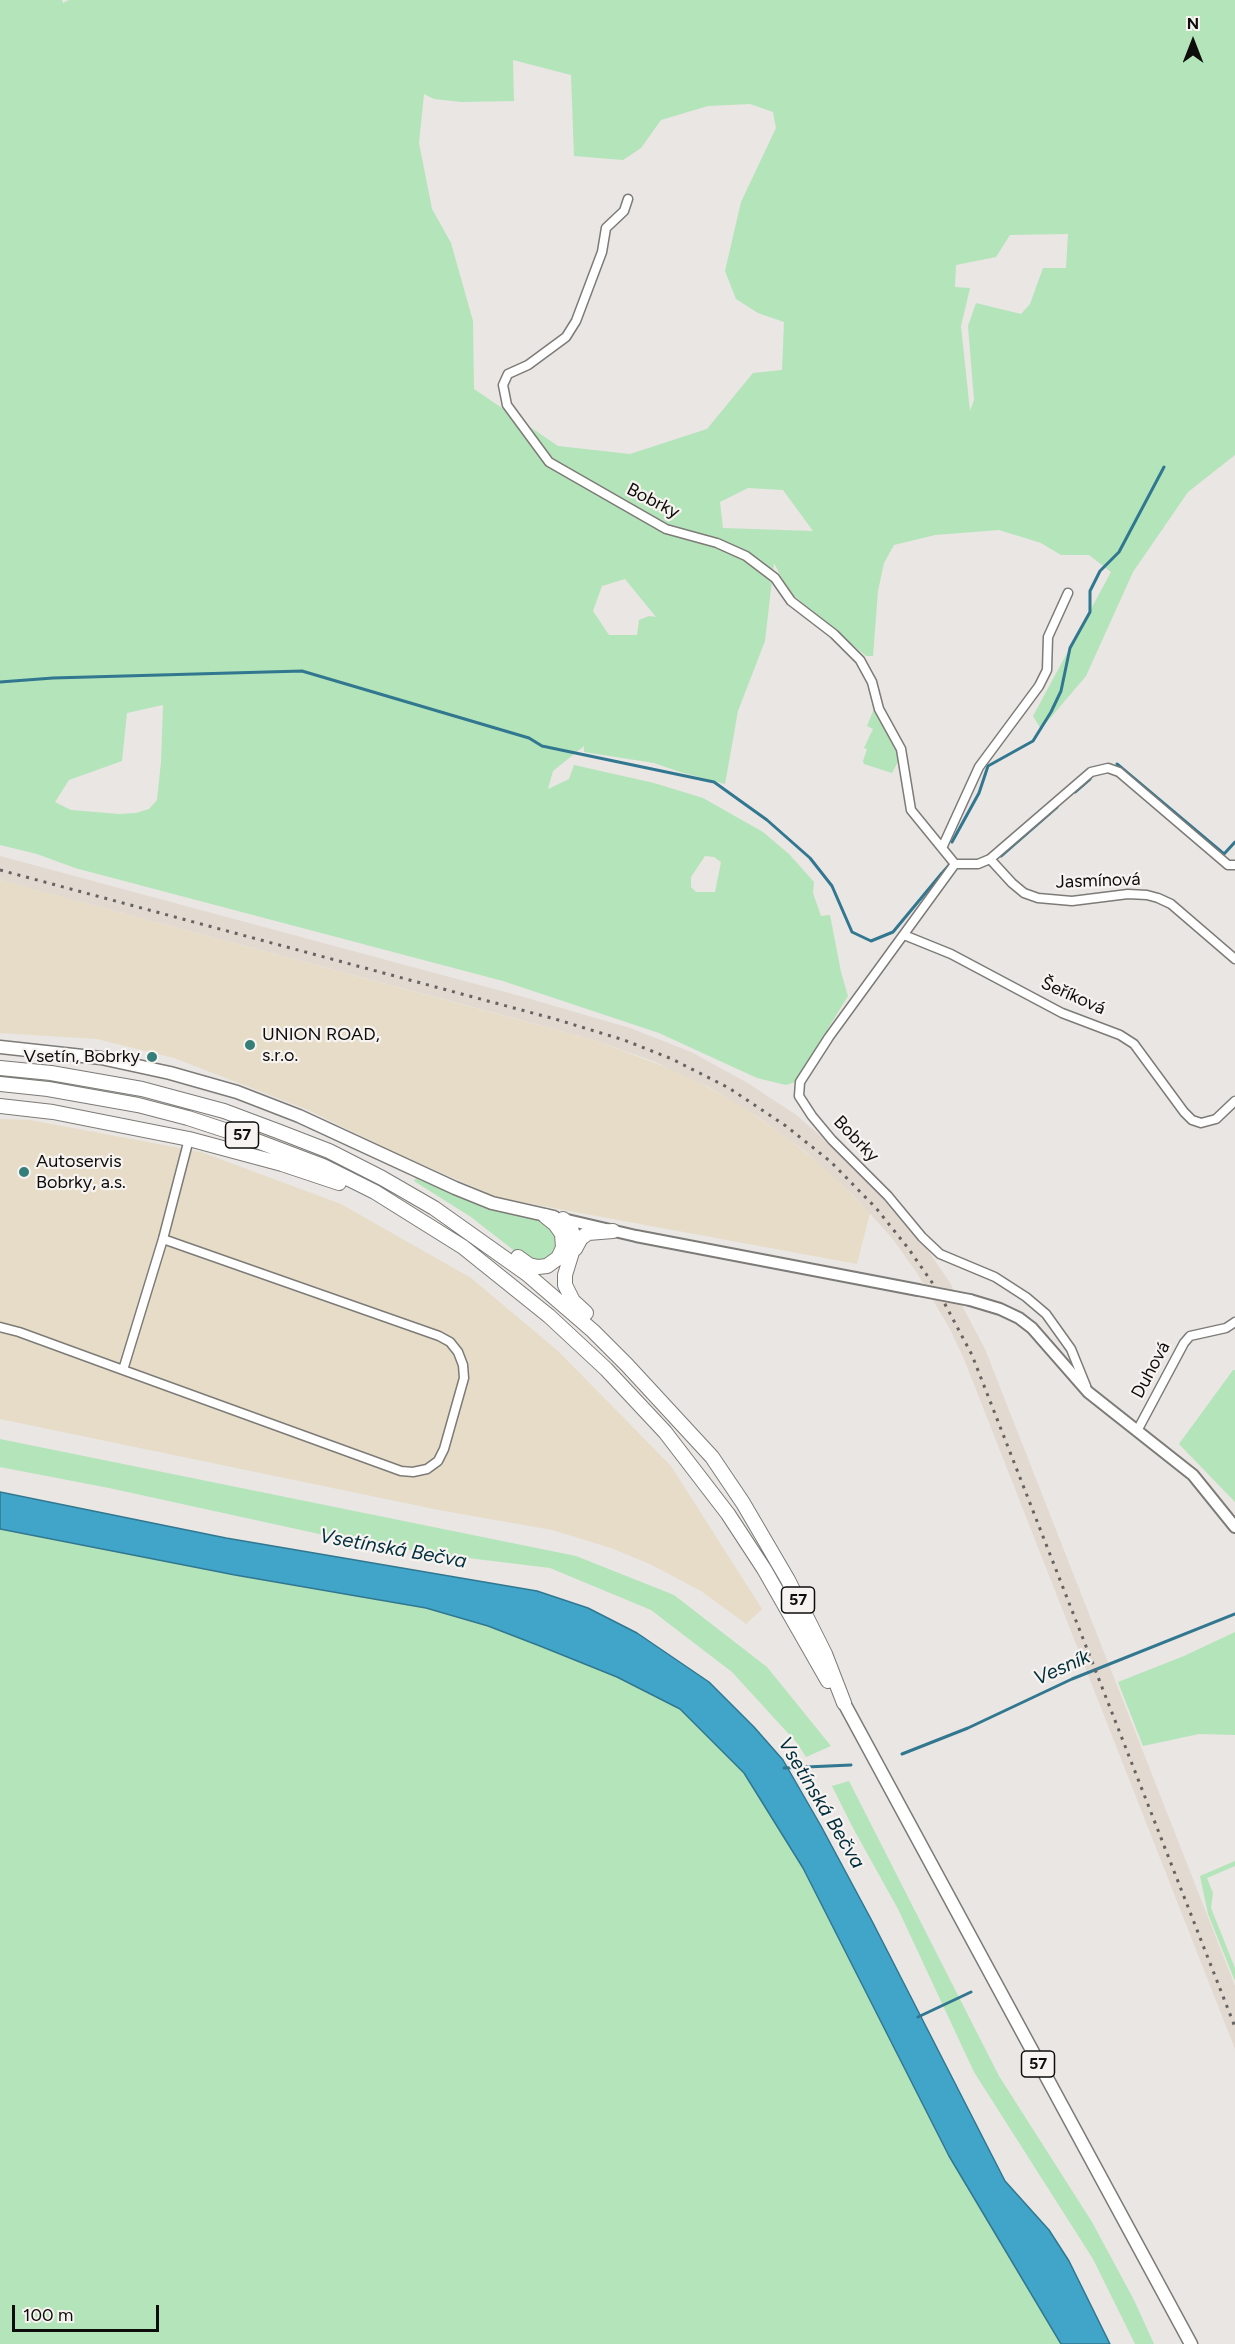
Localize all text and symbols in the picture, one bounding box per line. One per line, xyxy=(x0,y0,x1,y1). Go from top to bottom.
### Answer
north arrow xyxy=(1163,12,1223,72)
text: N xyxy=(1187,14,1199,33)
street label: Bobrky xyxy=(623,479,683,523)
street label: Jasmínová xyxy=(1055,869,1141,893)
street label: Šeříková xyxy=(1037,972,1109,1020)
place label: UNION ROAD, s.r.o. xyxy=(262,1024,380,1066)
marker: UNION ROAD, s.r.o. xyxy=(243,1038,257,1052)
place label: Vsetín, Bobrky xyxy=(24,1046,140,1068)
marker: Vsetín, Bobrky xyxy=(145,1050,159,1064)
street label: Bobrky xyxy=(829,1111,883,1167)
road number: 57 xyxy=(226,1122,258,1148)
place label: Autoservis Bobrky, a.s. xyxy=(36,1151,126,1194)
marker: Autoservis Bobrky, a.s. xyxy=(17,1165,31,1179)
street label: Duhová xyxy=(1127,1338,1175,1402)
water label: Vsetínská Bečva xyxy=(318,1524,468,1574)
road number: 57 xyxy=(782,1587,814,1613)
water label: Vesník xyxy=(1030,1645,1094,1691)
water label: Vsetínská Bečva xyxy=(772,1733,870,1873)
road number: 57 xyxy=(1022,2051,1054,2077)
scale bar xyxy=(15,2293,162,2331)
text: 100 m xyxy=(23,2304,73,2326)

